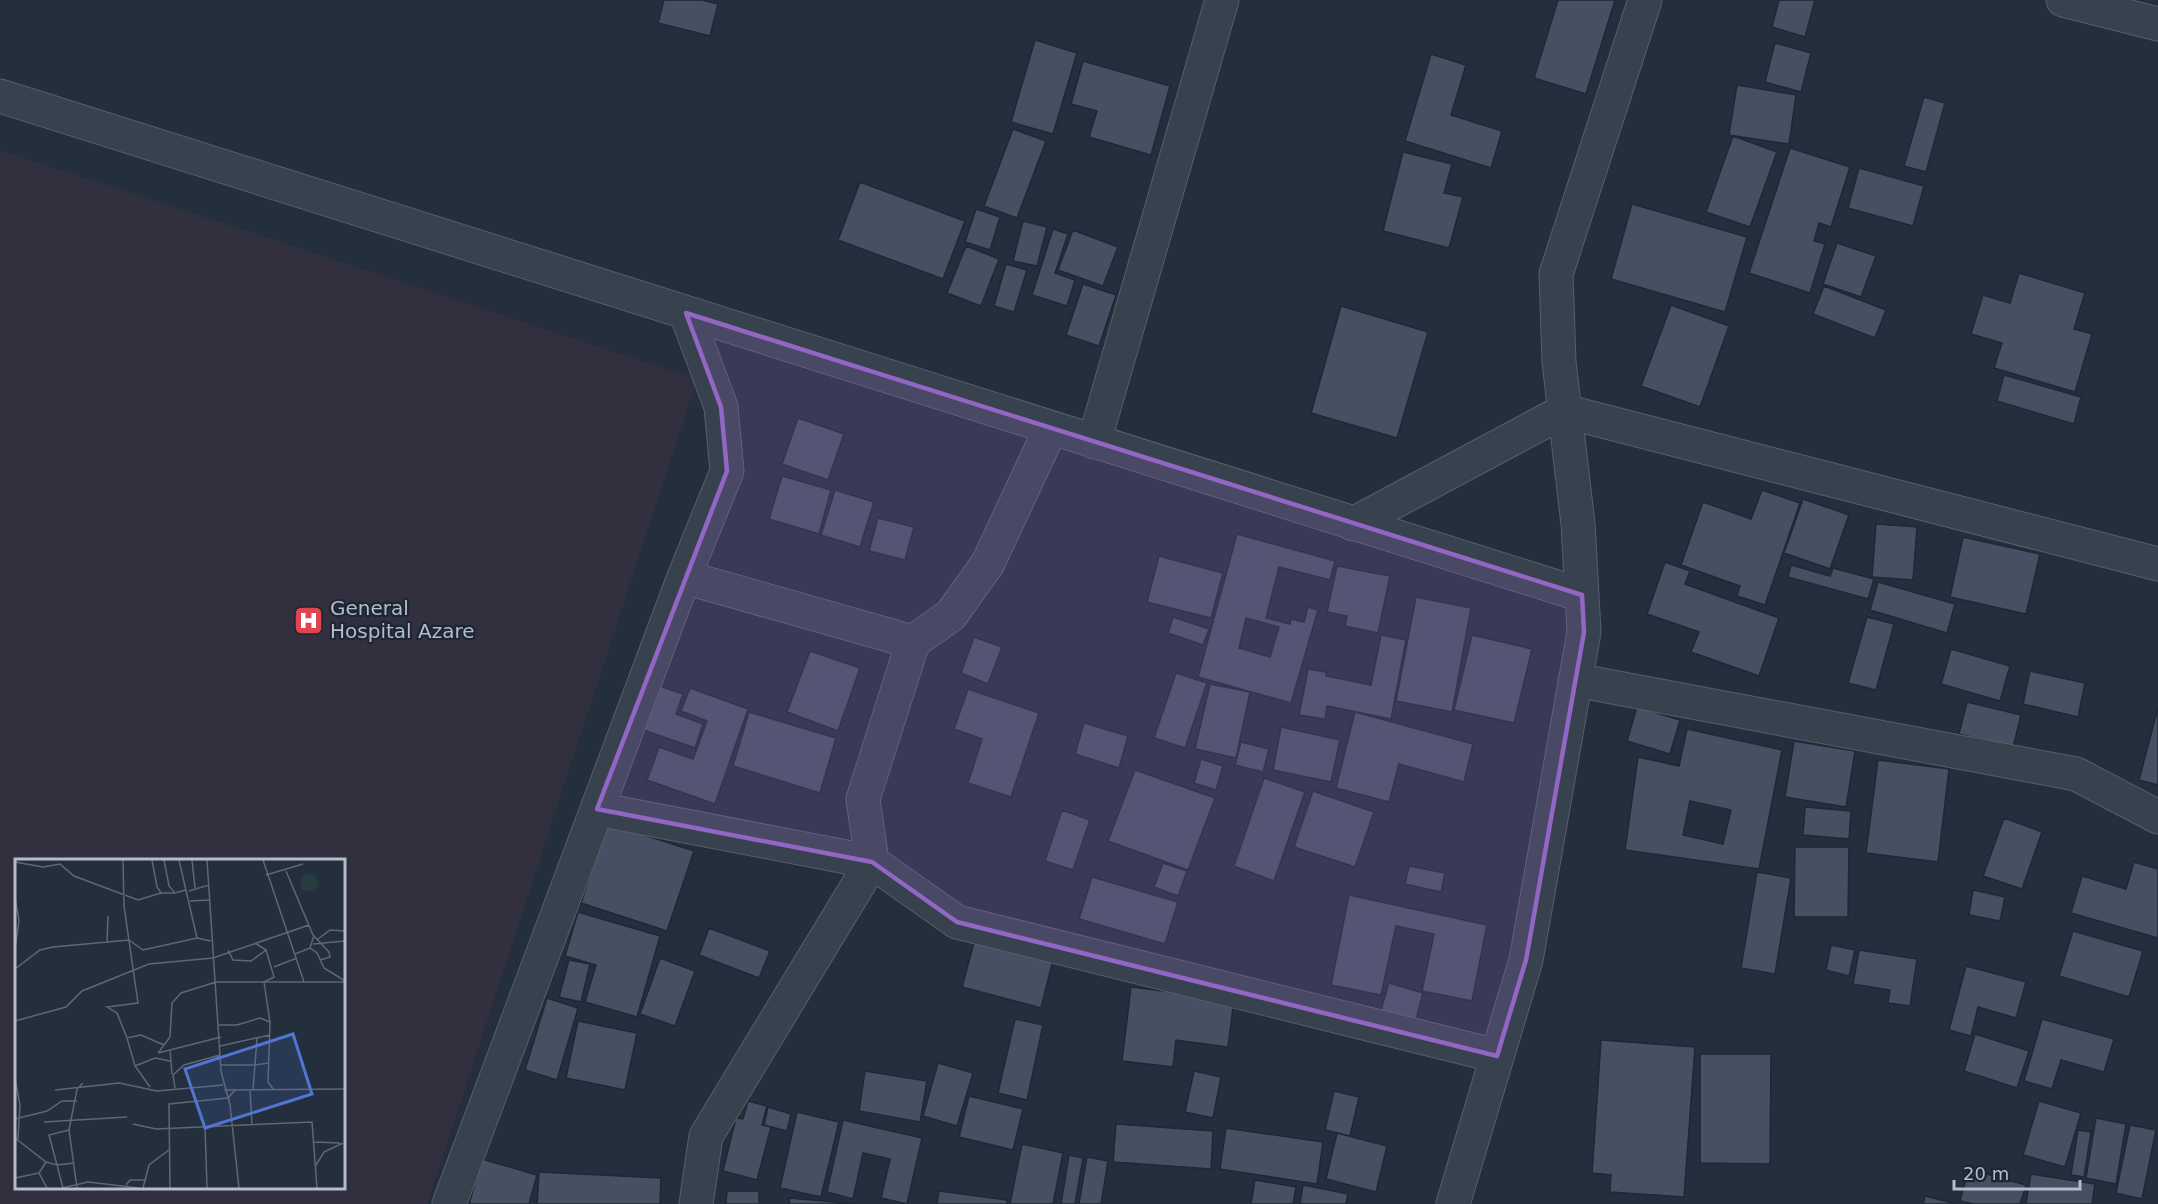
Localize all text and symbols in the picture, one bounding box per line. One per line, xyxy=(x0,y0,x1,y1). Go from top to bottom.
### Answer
place label: General Hospital Azare xyxy=(330,596,474,643)
hospital icon: General Hospital Azare xyxy=(293,604,325,636)
inset map xyxy=(15,859,345,1189)
scale bar xyxy=(1954,1153,2080,1191)
text: 20 m xyxy=(1963,1163,2009,1184)

